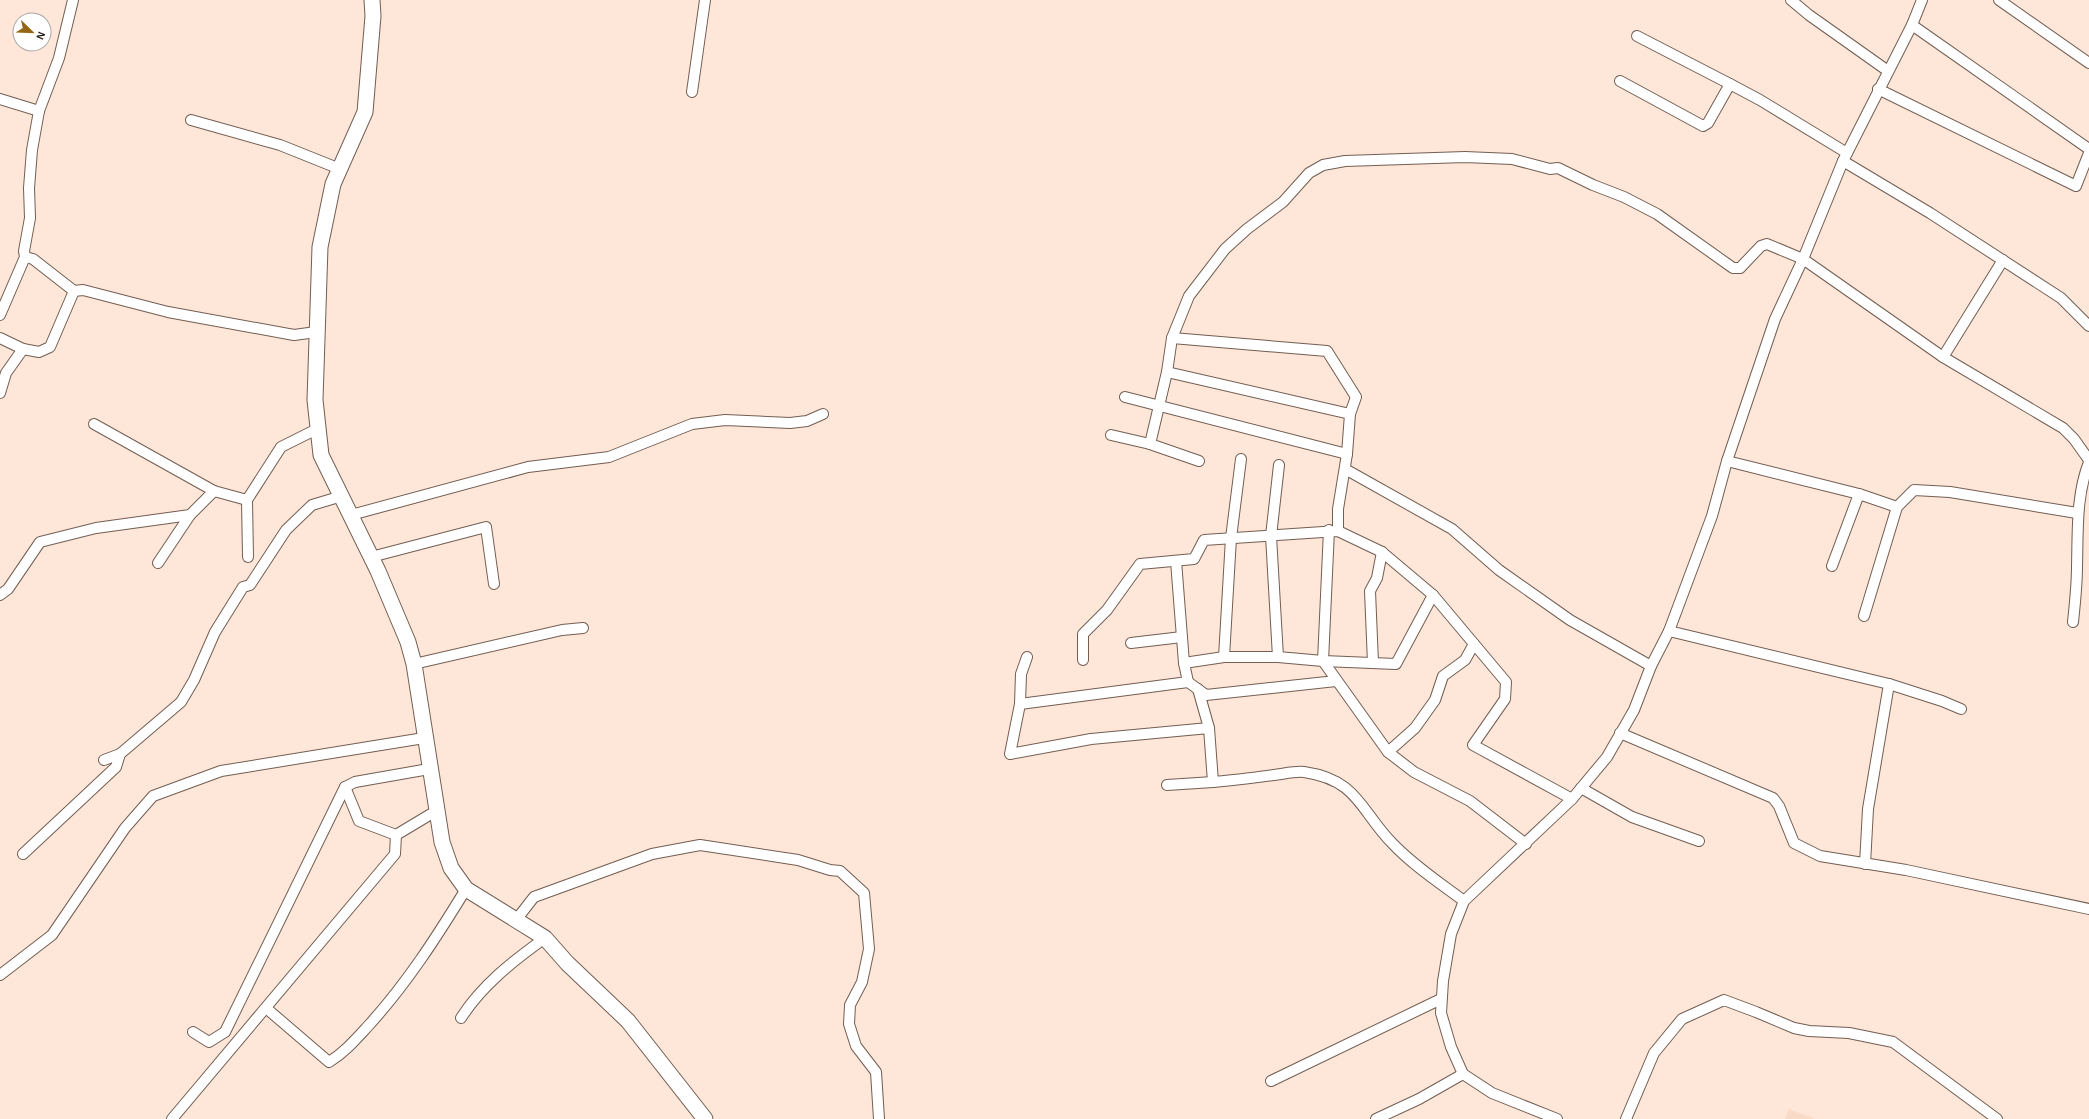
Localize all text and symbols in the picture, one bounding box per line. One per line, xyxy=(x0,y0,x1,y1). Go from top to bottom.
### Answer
north arrow xyxy=(12,12,52,52)
text: N xyxy=(34,30,47,41)

